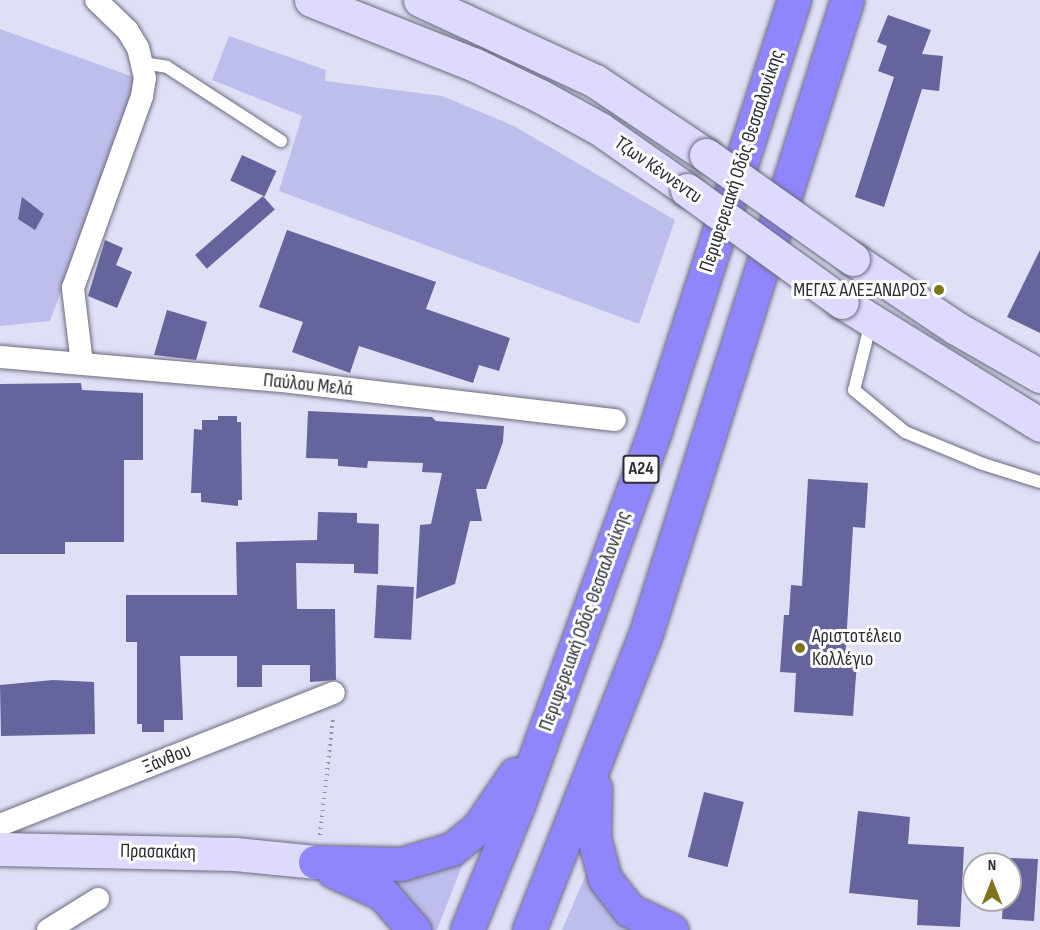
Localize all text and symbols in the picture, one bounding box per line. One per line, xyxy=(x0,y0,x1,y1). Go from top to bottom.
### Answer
street label: Περιφερειακή Οδός Θεσσαλονίκης xyxy=(695,47,789,275)
street label: Τζων Κέννεντυ xyxy=(610,131,706,209)
place label: ΜΕΓΑΣ ΑΛΕΞΑΝΔΡΟΣ xyxy=(793,278,927,302)
marker: ΜΕΓΑΣ ΑΛΕΞΑΝΔΡΟΣ xyxy=(932,283,946,297)
street label: Παύλου Μελά xyxy=(262,368,354,402)
road number: Α24 xyxy=(622,454,660,484)
street label: Περιφερειακή Οδός Θεσσαλονίκης xyxy=(534,508,636,734)
place label: Αριστοτέλειο Κολλέγιο xyxy=(812,624,902,671)
marker: Αριστοτέλειο Κολλέγιο xyxy=(793,641,807,655)
street label: Ξάνθου xyxy=(139,738,195,780)
street label: Πρασακάκη xyxy=(120,839,196,865)
north arrow xyxy=(962,852,1022,912)
text: N xyxy=(988,856,996,875)

